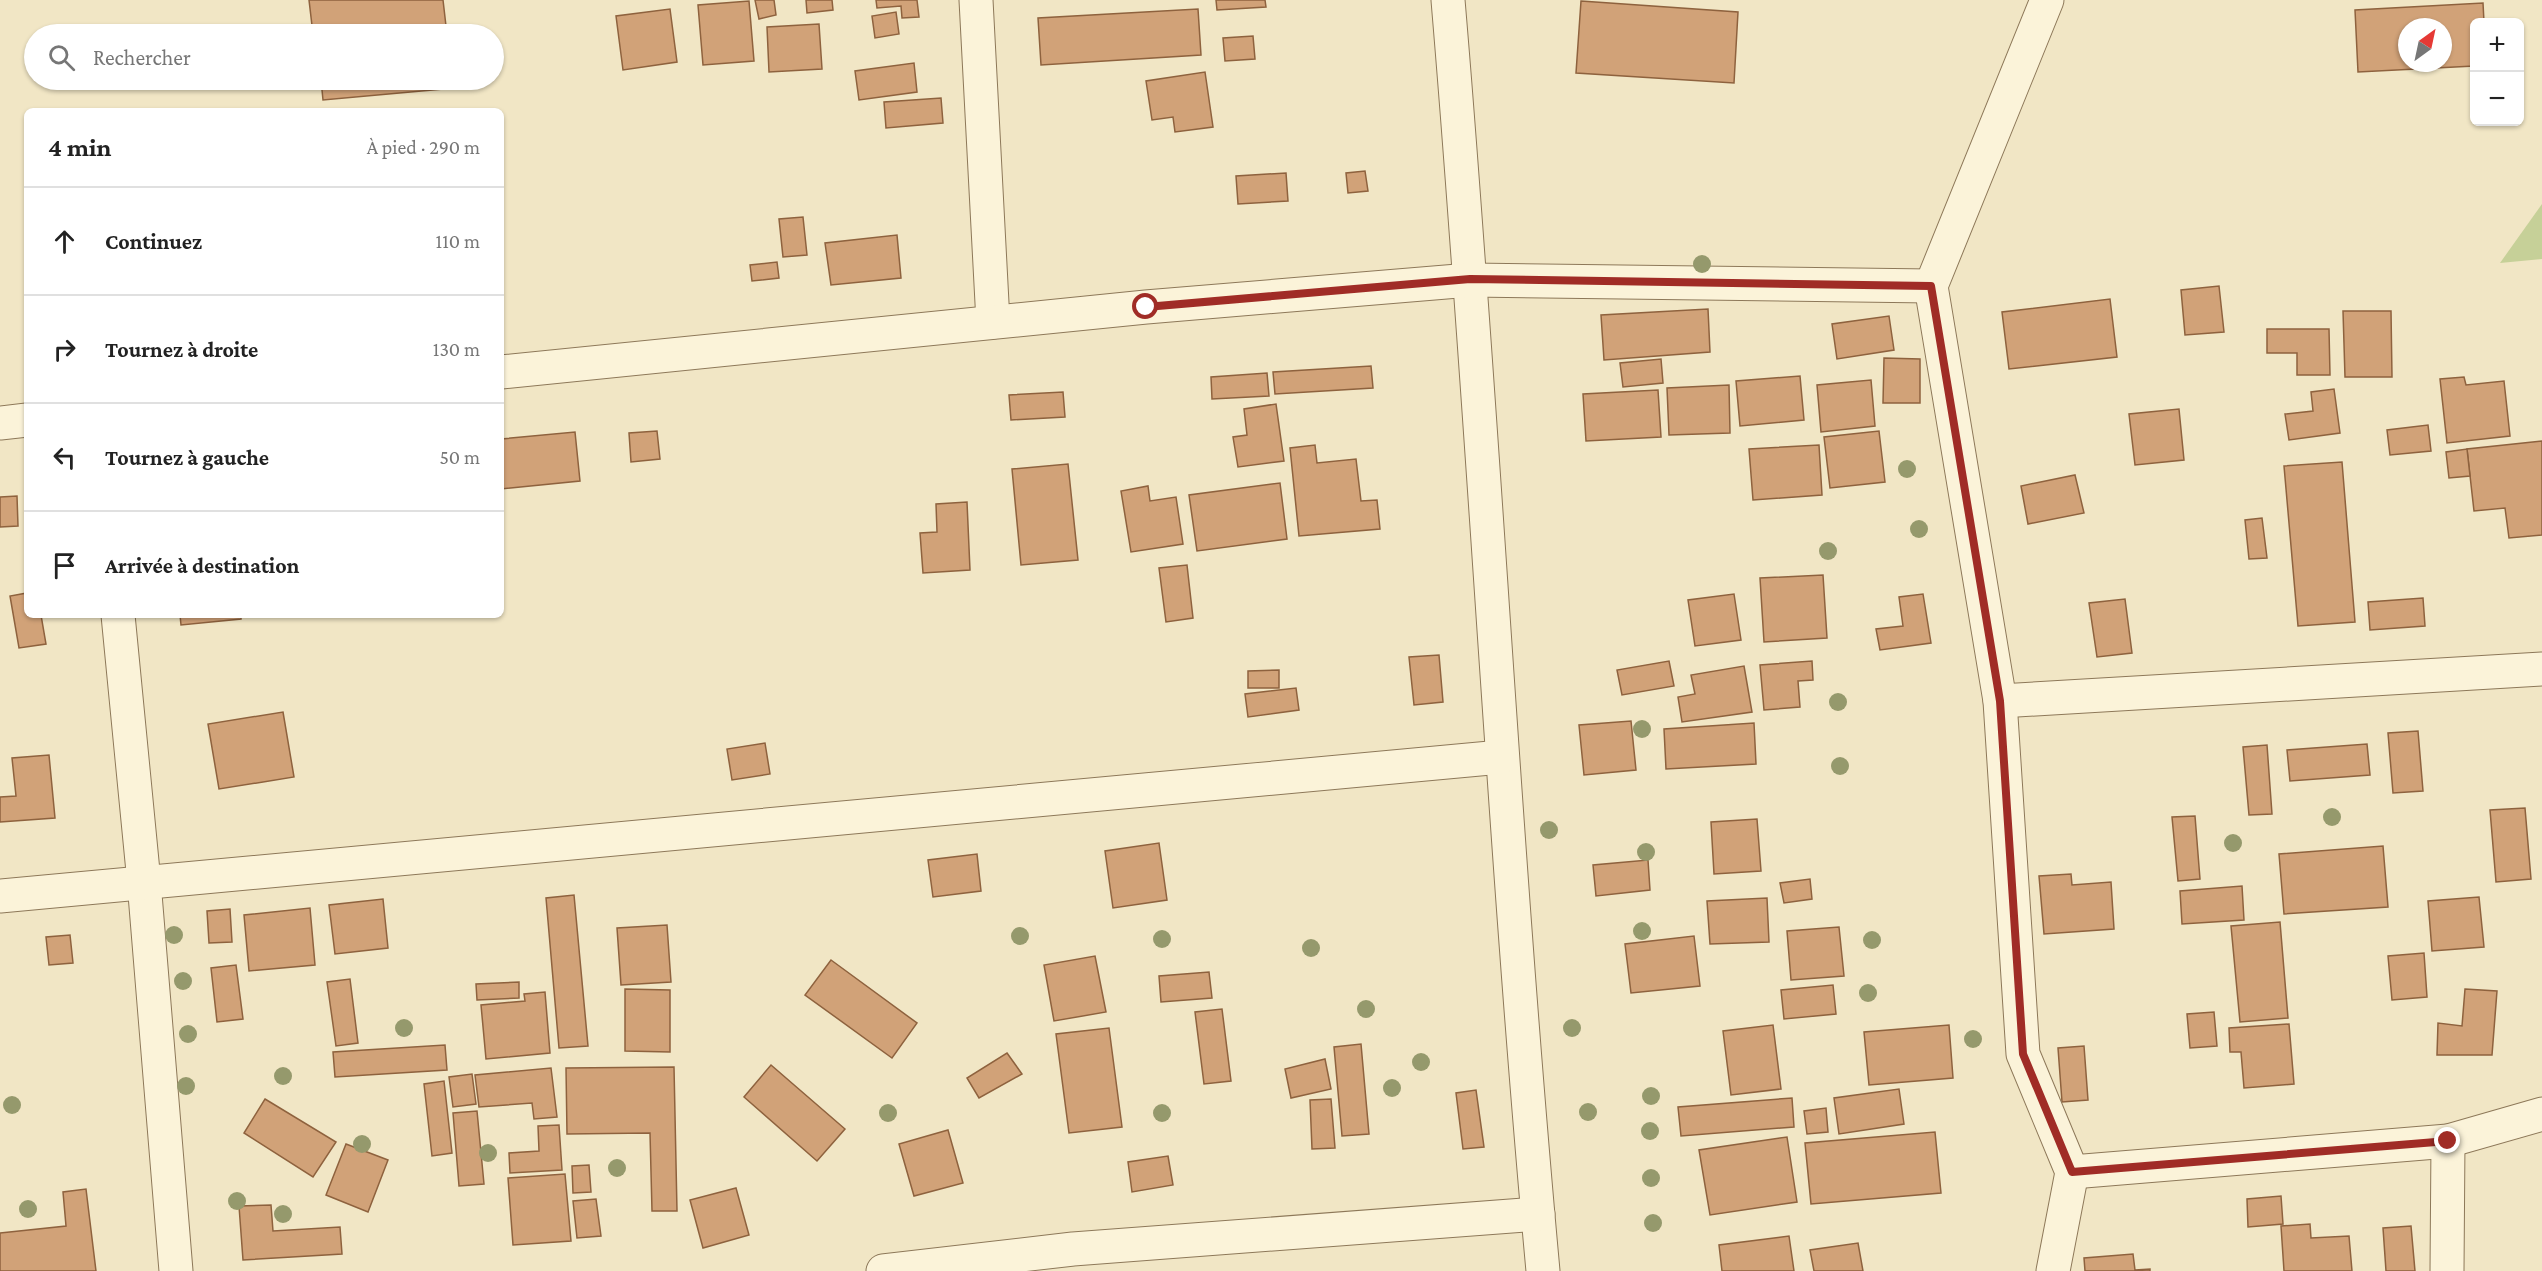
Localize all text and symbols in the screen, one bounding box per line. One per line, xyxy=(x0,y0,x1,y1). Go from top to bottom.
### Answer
north arrow xyxy=(2398,18,2452,72)
map controls xyxy=(2470,18,2524,126)
button: + xyxy=(2470,18,2524,72)
search box xyxy=(24,24,504,90)
icon: search xyxy=(45,41,78,74)
text: Rechercher xyxy=(93,45,191,70)
button: − xyxy=(2470,72,2524,126)
text: 4 min xyxy=(48,133,112,162)
text: À pied · 290 m xyxy=(367,136,480,158)
icon: ahead xyxy=(48,225,81,258)
text: Continuez xyxy=(105,229,202,254)
text: 110 m xyxy=(436,230,480,252)
route start xyxy=(1132,293,1158,319)
icon: right xyxy=(48,333,81,366)
text: Tournez à droite xyxy=(105,337,258,362)
text: 130 m xyxy=(433,338,480,360)
icon: left xyxy=(48,441,81,474)
text: Tournez à gauche xyxy=(105,445,269,470)
text: 50 m xyxy=(439,446,480,468)
icon: arrive xyxy=(48,549,81,582)
text: Arrivée à destination xyxy=(105,553,299,578)
route end xyxy=(2434,1127,2460,1153)

